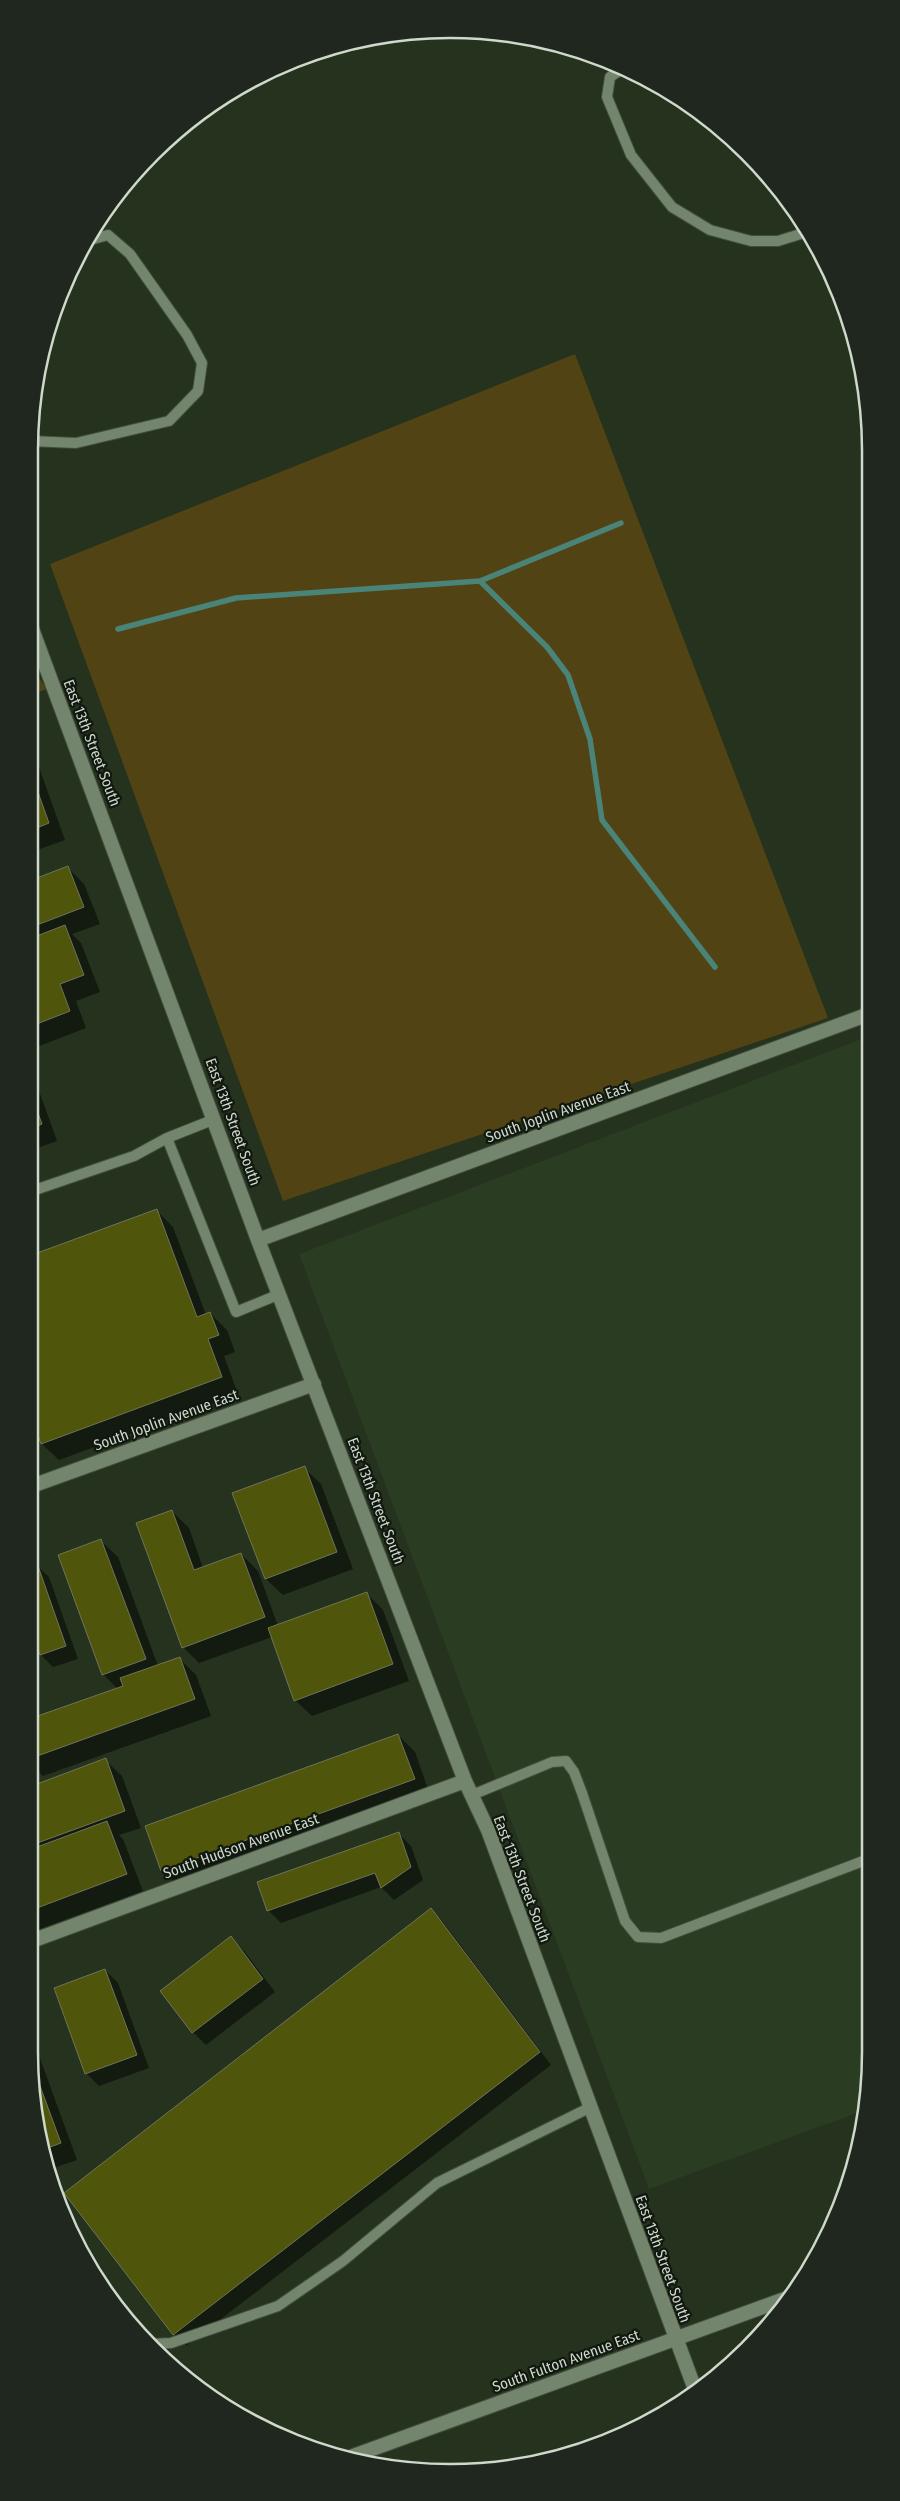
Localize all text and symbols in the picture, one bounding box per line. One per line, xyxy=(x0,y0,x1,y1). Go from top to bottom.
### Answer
street label: East 13th Street South xyxy=(60,677,124,809)
street label: East 13th Street South xyxy=(202,1056,264,1188)
street label: South Joplin Avenue East xyxy=(483,1077,633,1147)
street label: South Joplin Avenue East xyxy=(91,1385,241,1455)
street label: East 13th Street South xyxy=(344,1435,408,1567)
street label: South Hudson Avenue East xyxy=(161,1809,321,1883)
street label: East 13th Street South xyxy=(490,1813,554,1945)
street label: East 13th Street South xyxy=(632,2193,694,2325)
street label: South Fulton Avenue East xyxy=(490,2326,642,2396)

